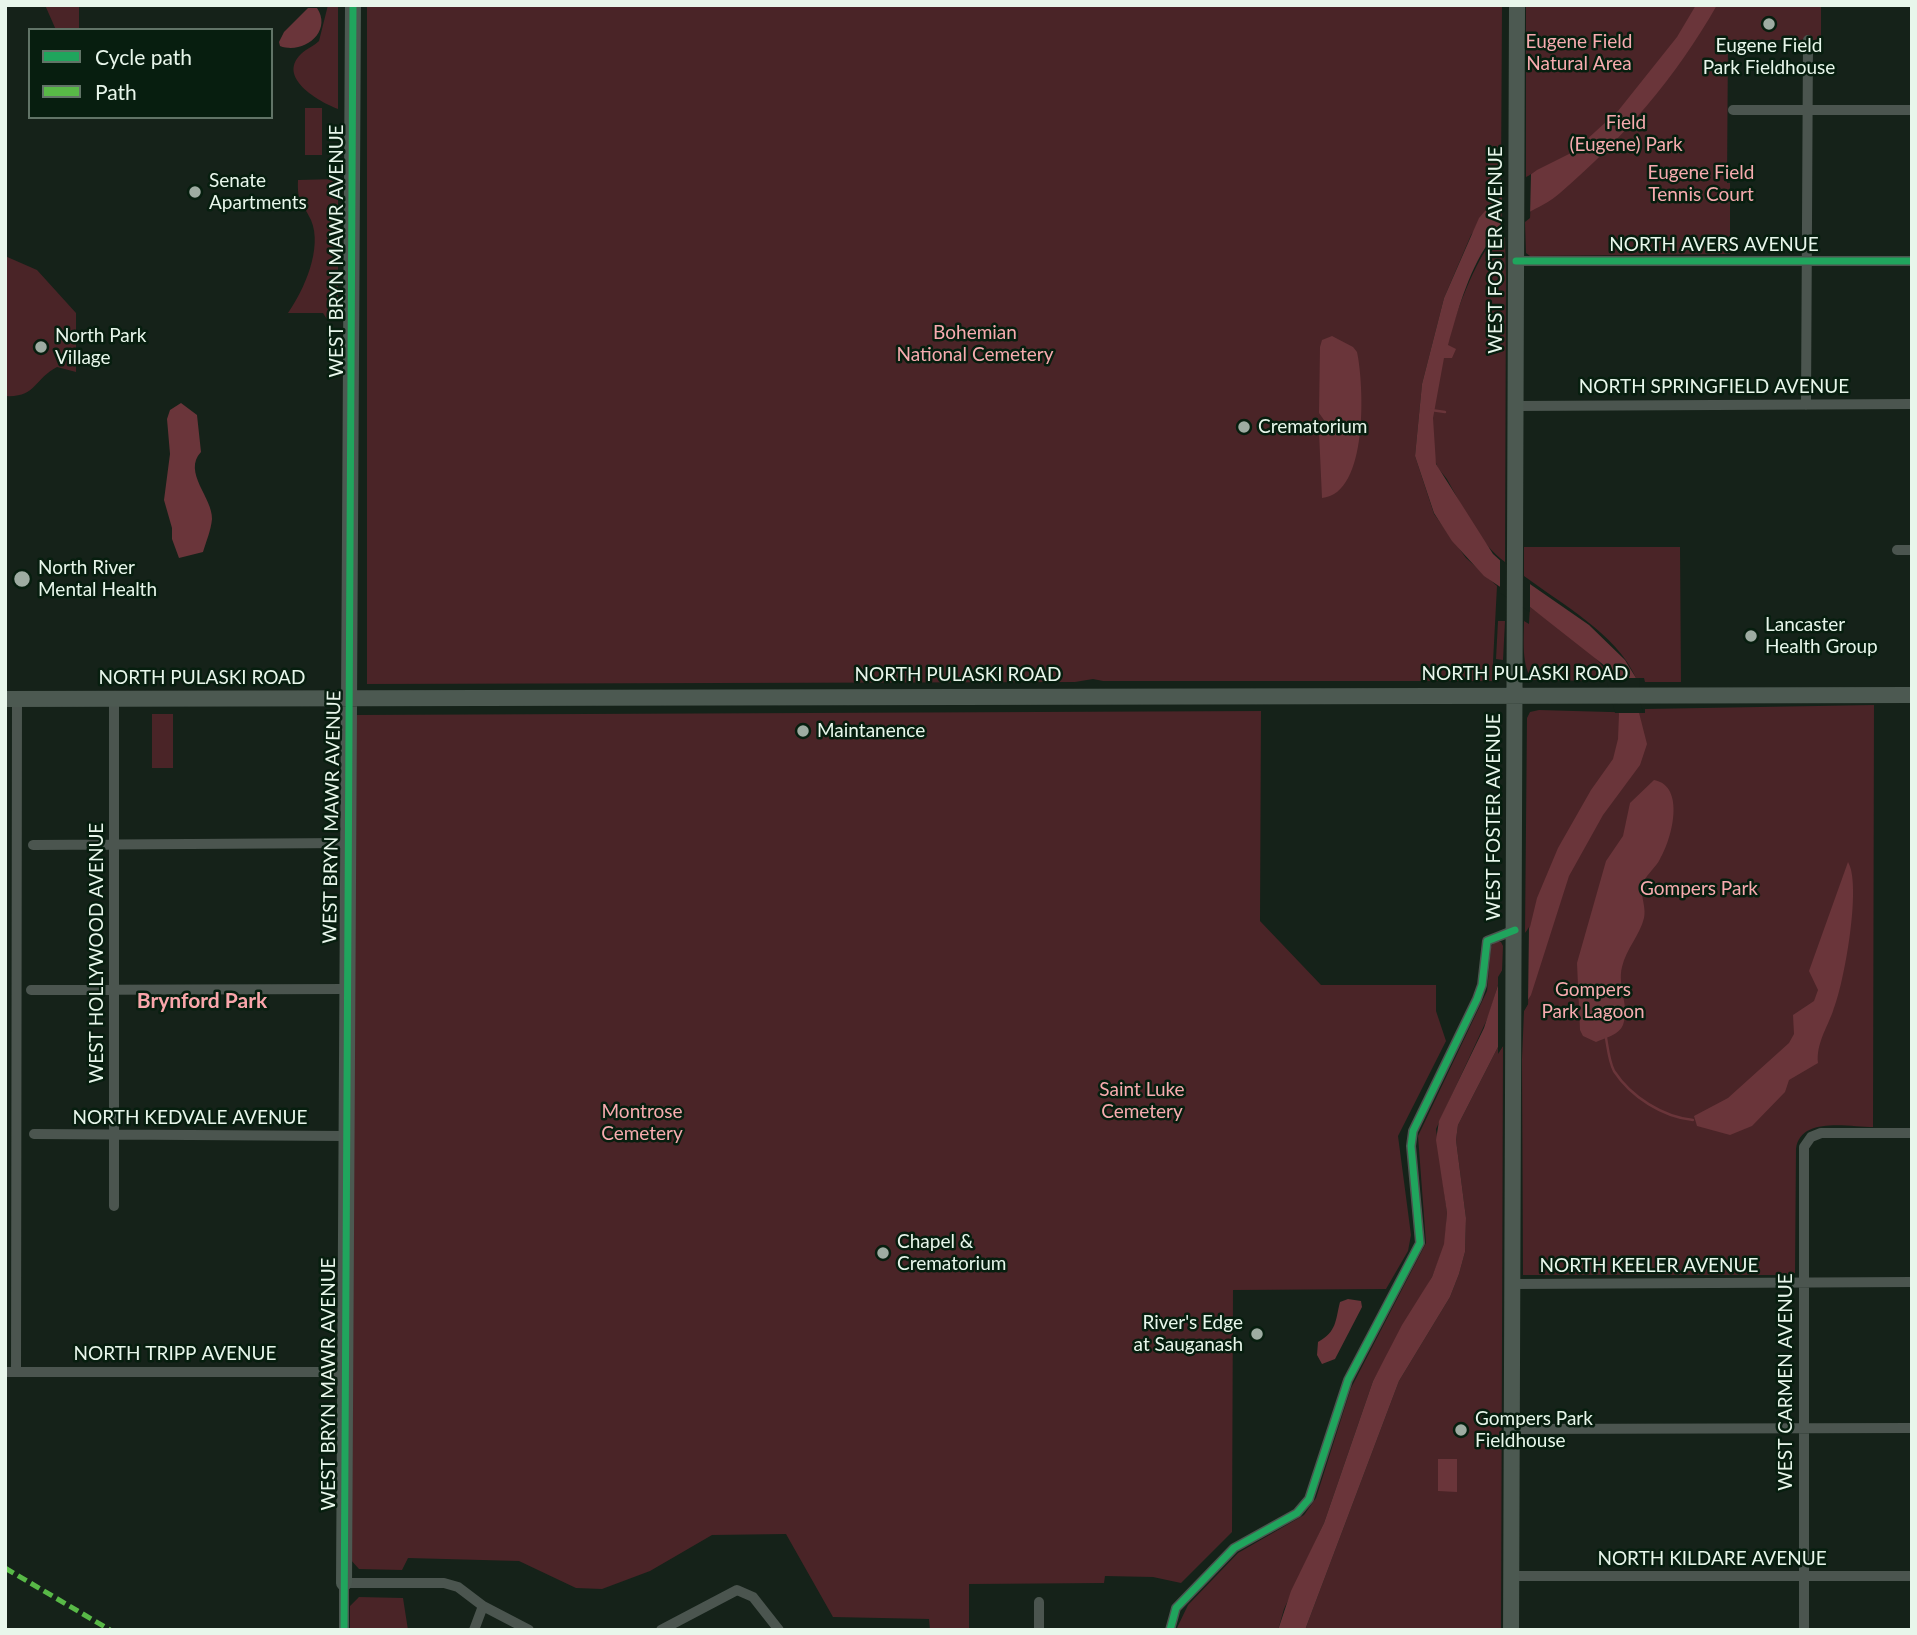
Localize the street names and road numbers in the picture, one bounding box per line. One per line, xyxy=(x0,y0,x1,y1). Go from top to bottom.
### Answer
street label: WEST BRYN MAWR AVENUE xyxy=(326,124,348,378)
street label: WEST FOSTER AVENUE xyxy=(1485,146,1507,354)
street label: NORTH AVERS AVENUE xyxy=(1609,234,1819,256)
street label: NORTH SPRINGFIELD AVENUE xyxy=(1579,376,1849,398)
street label: NORTH PULASKI ROAD xyxy=(1422,663,1628,685)
street label: NORTH PULASKI ROAD xyxy=(855,664,1061,686)
street label: NORTH PULASKI ROAD xyxy=(99,667,305,689)
street label: WEST BRYN MAWR AVENUE xyxy=(318,690,346,944)
street label: WEST FOSTER AVENUE xyxy=(1483,713,1505,921)
street label: WEST HOLLYWOOD AVENUE xyxy=(86,823,108,1083)
street label: NORTH KEDVALE AVENUE xyxy=(73,1107,307,1129)
street label: NORTH KEELER AVENUE xyxy=(1540,1255,1758,1277)
street label: WEST BRYN MAWR AVENUE xyxy=(318,1257,340,1511)
street label: WEST CARMEN AVENUE xyxy=(1775,1273,1797,1491)
street label: NORTH TRIPP AVENUE xyxy=(73,1343,277,1365)
street label: NORTH KILDARE AVENUE xyxy=(1597,1548,1827,1570)

